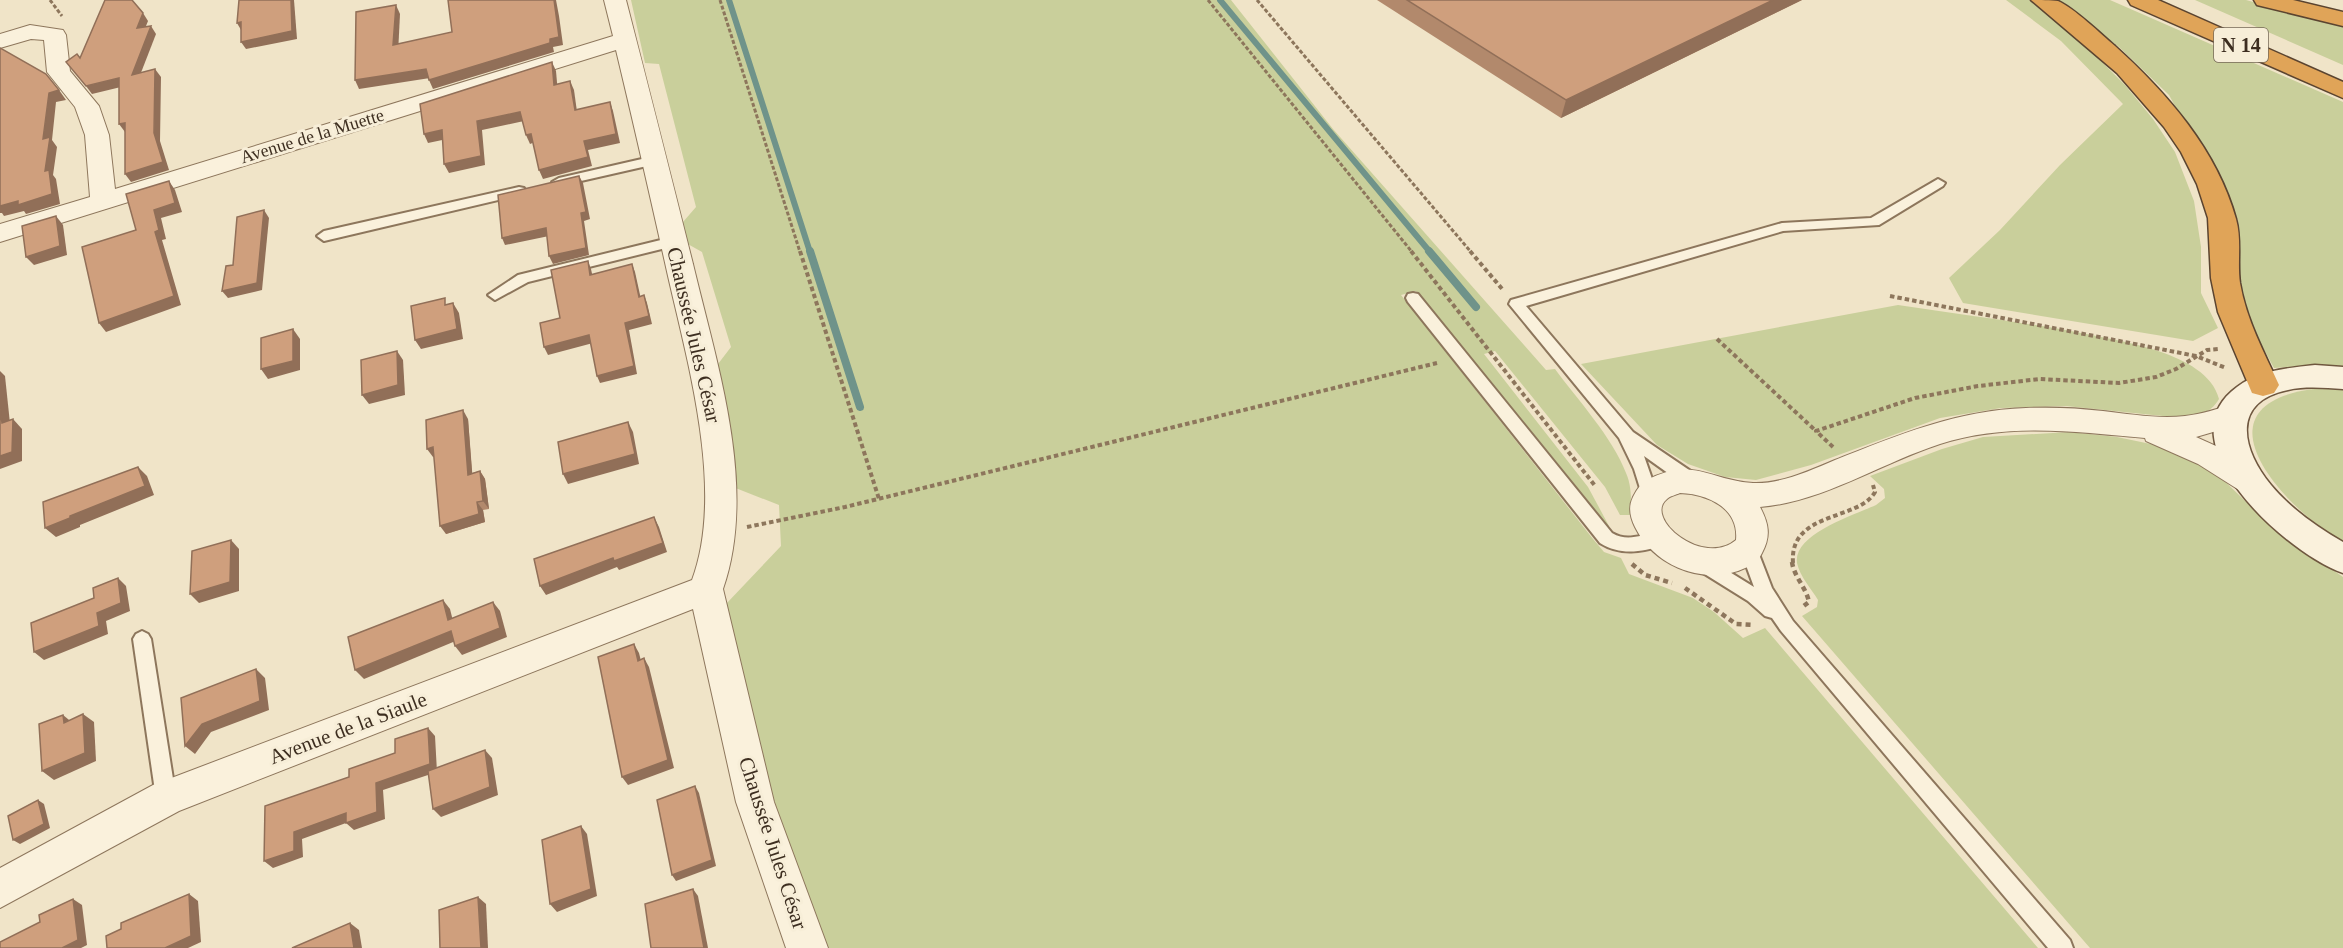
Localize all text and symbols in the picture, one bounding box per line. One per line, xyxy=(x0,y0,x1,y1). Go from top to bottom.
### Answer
road number: N 14 xyxy=(2214,28,2268,62)
street label: Avenue de la Muette xyxy=(238,105,386,167)
street label: Chaussée Jules César xyxy=(662,245,726,425)
street label: Avenue de la Siaule xyxy=(266,687,430,769)
street label: Chaussée Jules César xyxy=(734,754,812,932)

